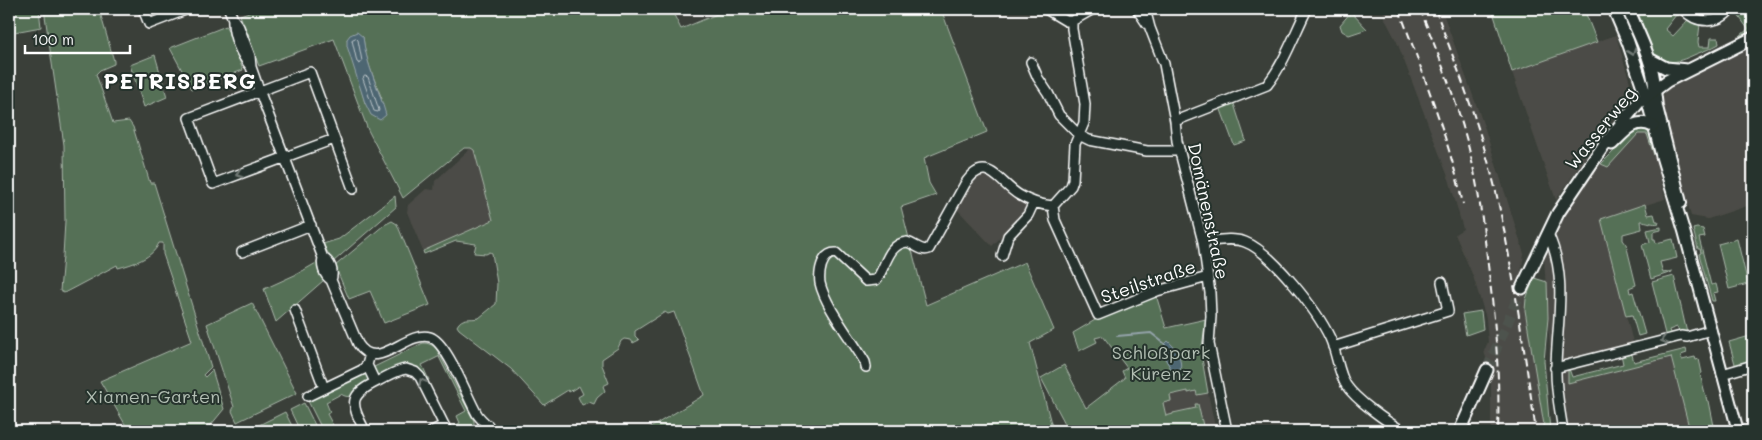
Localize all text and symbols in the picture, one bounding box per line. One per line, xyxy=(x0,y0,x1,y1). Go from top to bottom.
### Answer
scale bar xyxy=(25,22,130,54)
text: 100 m xyxy=(32,29,74,49)
one-way arrow xyxy=(1626,47,1636,56)
district label: PETRISBERG xyxy=(103,66,257,95)
street label: Wasserweg xyxy=(1559,81,1641,175)
street label: Domänenstraße xyxy=(1183,140,1235,282)
one-way arrow xyxy=(236,168,244,178)
street label: Steilstraße xyxy=(1097,254,1199,308)
one-way arrow xyxy=(1660,334,1669,345)
park label: Schloßpark Kürenz xyxy=(1112,340,1210,385)
one-way arrow xyxy=(418,378,428,387)
park label: Xiamen-Garten xyxy=(86,384,220,408)

